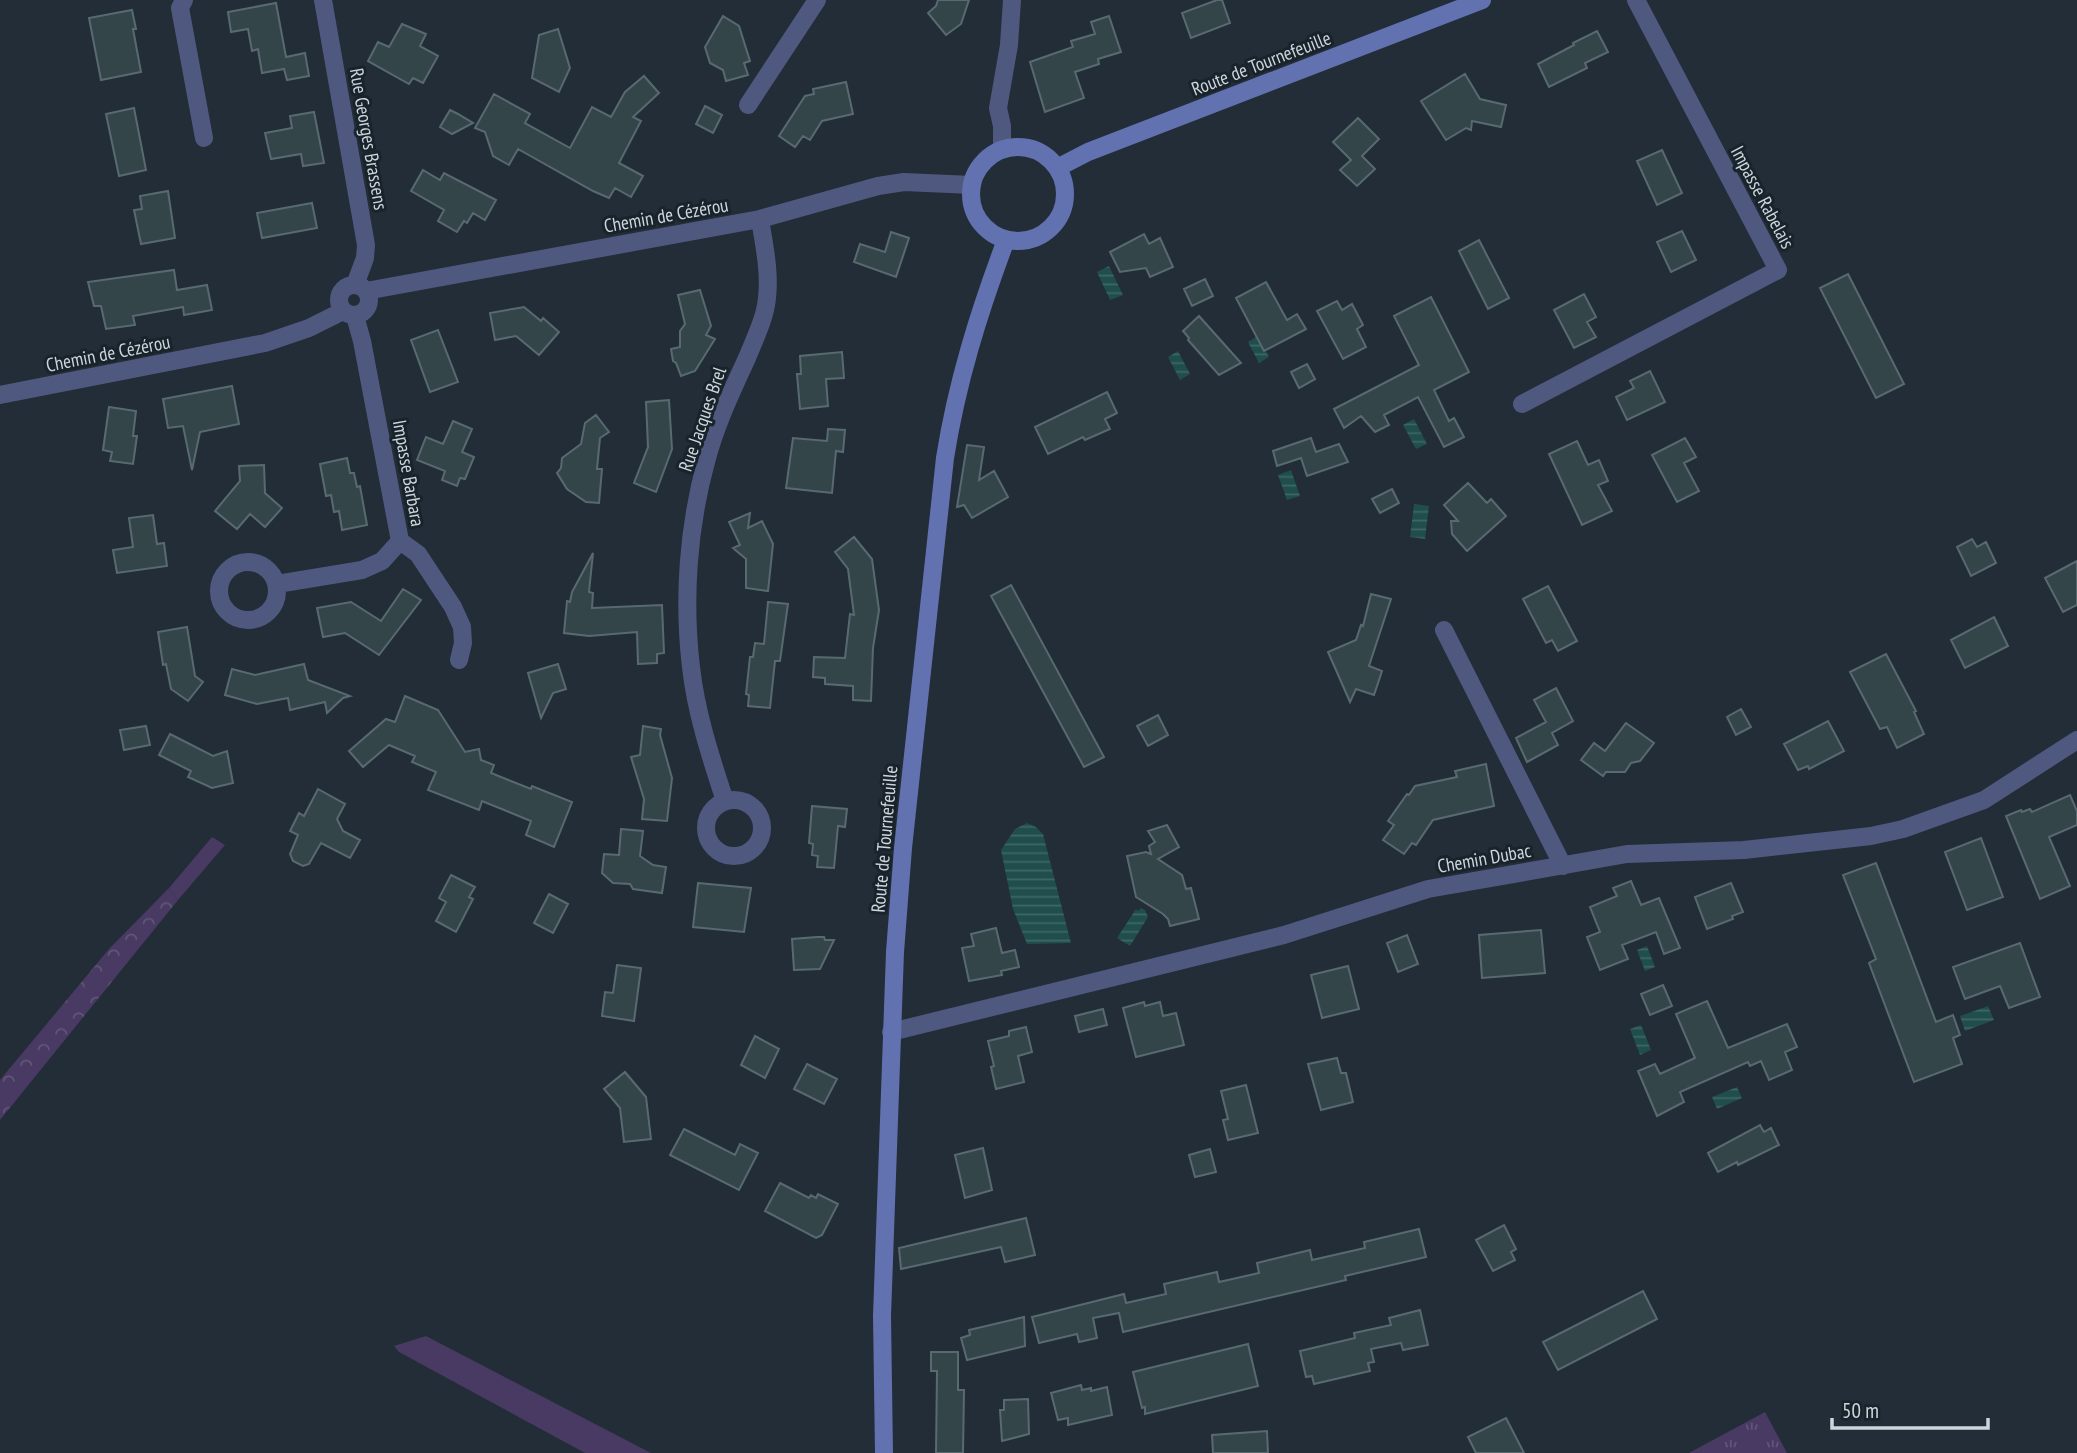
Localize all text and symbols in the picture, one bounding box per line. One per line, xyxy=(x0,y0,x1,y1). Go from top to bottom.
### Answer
street label: Route de Tournefeuille xyxy=(1188,25,1334,101)
street label: Rue Georges Brassens xyxy=(345,66,393,212)
street label: Impasse Rabelais xyxy=(1726,142,1800,252)
street label: Chemin de Cézérou xyxy=(602,192,730,238)
street label: Chemin de Cézérou xyxy=(44,329,172,377)
street label: Rue Jacques Brel xyxy=(673,363,731,474)
street label: Impasse Barbara xyxy=(388,418,430,528)
street label: Route de Tournefeuille xyxy=(866,764,902,913)
street label: Chemin Dubac xyxy=(1435,838,1533,878)
scale bar xyxy=(1832,1386,1988,1430)
text: 50 m xyxy=(1842,1397,1879,1424)

